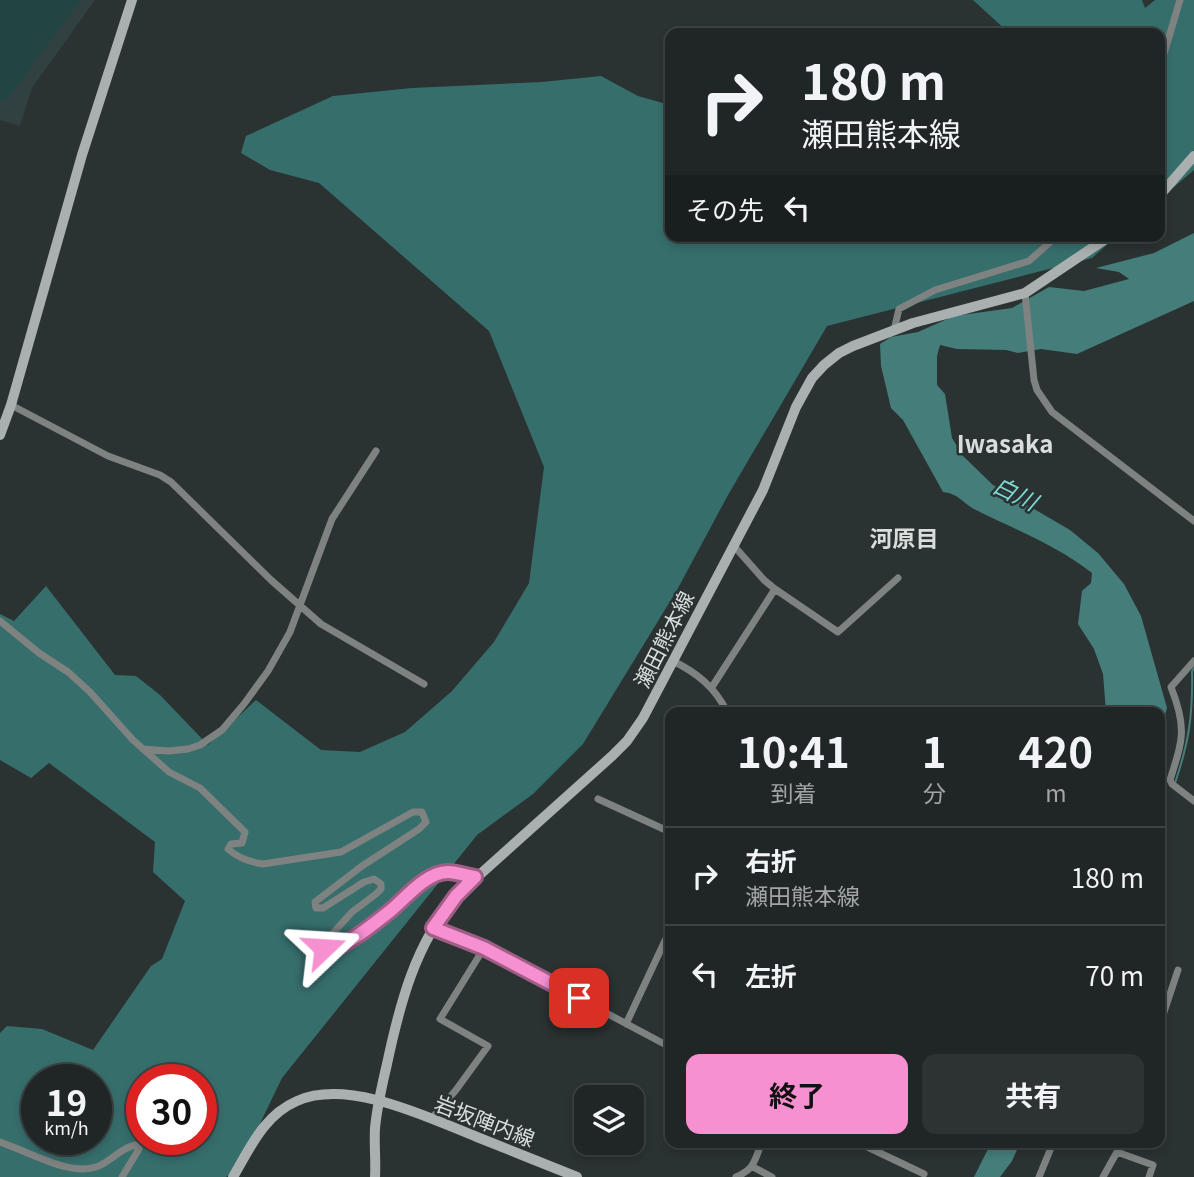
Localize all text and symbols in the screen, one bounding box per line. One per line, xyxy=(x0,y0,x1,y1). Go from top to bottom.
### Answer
text: 180 m xyxy=(801,43,946,114)
icon: right xyxy=(686,56,777,147)
text: 瀬田熊本線 xyxy=(801,109,961,155)
icon: left xyxy=(778,189,816,227)
text: その先 xyxy=(686,190,764,227)
district label: Iwasaka xyxy=(957,425,1053,460)
water label: 白川 xyxy=(988,467,1047,519)
district label: 河原目 xyxy=(870,520,939,554)
street label: 瀬田熊本線 xyxy=(626,585,700,693)
text: 10:41 xyxy=(737,719,850,780)
text: 1 xyxy=(922,719,947,780)
text: 420 xyxy=(1019,719,1093,780)
text: 到着 xyxy=(770,775,816,809)
text: 分 xyxy=(923,775,946,809)
text: m xyxy=(1045,775,1066,809)
text: 右折 xyxy=(745,841,797,878)
icon: right xyxy=(686,857,724,895)
text: 180 m xyxy=(1071,858,1144,895)
text: 瀬田熊本線 xyxy=(745,878,860,912)
position arrow xyxy=(287,911,361,985)
icon: left xyxy=(686,955,724,993)
text: 左折 xyxy=(745,956,797,993)
text: 70 m xyxy=(1085,956,1144,993)
pin xyxy=(549,968,609,1028)
icon: arrive xyxy=(560,979,598,1017)
button: 終了 xyxy=(686,1054,908,1134)
button: 共有 xyxy=(922,1054,1144,1134)
speed limit sign: 30 xyxy=(126,1064,217,1155)
text: 19 xyxy=(46,1075,87,1126)
map controls xyxy=(574,1085,644,1155)
button: layers xyxy=(574,1085,644,1155)
street label: 岩坂陣内線 xyxy=(431,1087,539,1153)
text: km/h xyxy=(44,1114,89,1140)

